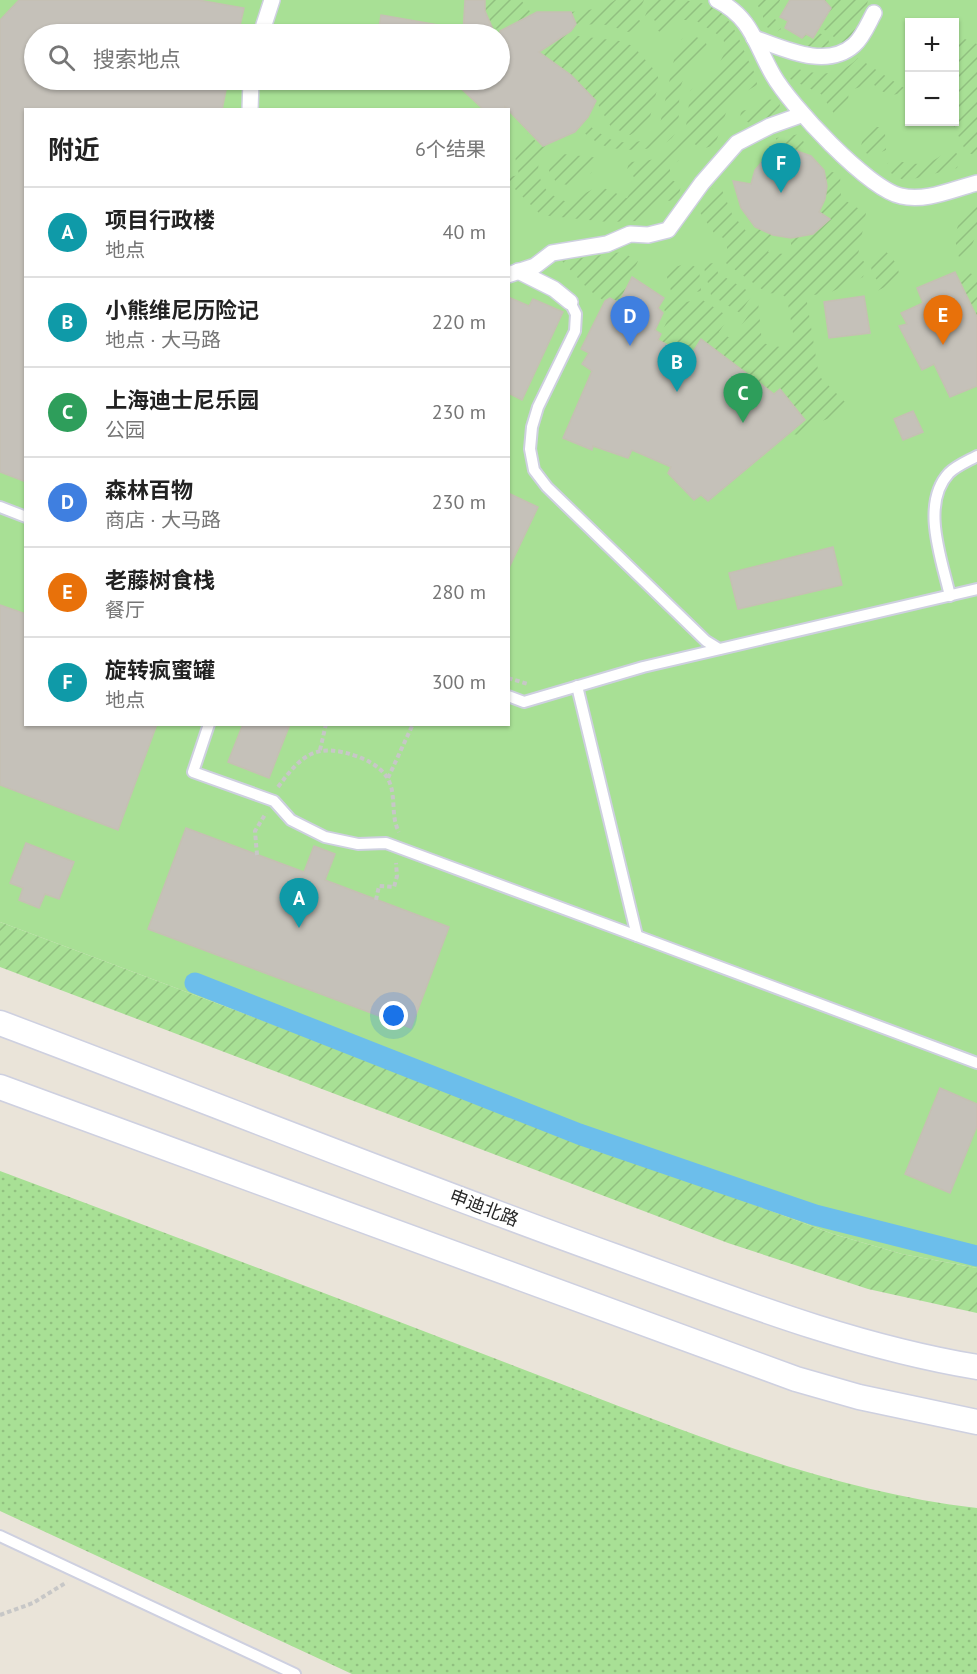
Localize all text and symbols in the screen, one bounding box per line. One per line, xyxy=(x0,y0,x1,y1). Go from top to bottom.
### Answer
map controls xyxy=(905,18,959,126)
button: + xyxy=(905,18,959,72)
search box xyxy=(24,24,510,90)
icon: search xyxy=(45,41,78,74)
text: 搜索地点 xyxy=(93,45,181,73)
button: − xyxy=(905,72,959,126)
text: 附近 xyxy=(48,133,100,166)
text: 6个结果 xyxy=(415,136,486,162)
pin: F xyxy=(762,144,800,193)
text: 项目行政楼 xyxy=(105,206,215,234)
text: A xyxy=(61,219,74,245)
text: 40 m xyxy=(443,219,486,245)
text: 地点 xyxy=(105,237,145,263)
text: 小熊维尼历险记 xyxy=(105,296,259,324)
pin: D xyxy=(610,296,650,346)
pin: E xyxy=(924,296,962,345)
text: B xyxy=(62,309,73,335)
text: 220 m xyxy=(432,309,486,335)
text: 地点 · 大马路 xyxy=(105,327,221,353)
pin: B xyxy=(658,342,696,392)
pin: C xyxy=(724,374,762,423)
text: 上海迪士尼乐园 xyxy=(105,386,259,414)
text: C xyxy=(62,399,73,425)
text: 230 m xyxy=(432,399,486,425)
text: 公园 xyxy=(105,417,145,443)
text: 森林百物 xyxy=(105,476,193,504)
text: D xyxy=(61,489,74,515)
text: 230 m xyxy=(432,489,486,515)
text: 商店 · 大马路 xyxy=(105,507,221,533)
text: 老藤树食栈 xyxy=(105,566,215,594)
text: E xyxy=(62,579,73,605)
text: 280 m xyxy=(432,579,486,605)
text: 餐厅 xyxy=(105,597,145,623)
text: 旋转疯蜜罐 xyxy=(105,656,215,684)
text: F xyxy=(62,669,73,695)
text: 300 m xyxy=(432,669,486,695)
text: 地点 xyxy=(105,687,145,713)
pin: A xyxy=(280,878,318,928)
your location xyxy=(379,1001,408,1030)
street label: 申迪北路 xyxy=(446,1184,522,1231)

